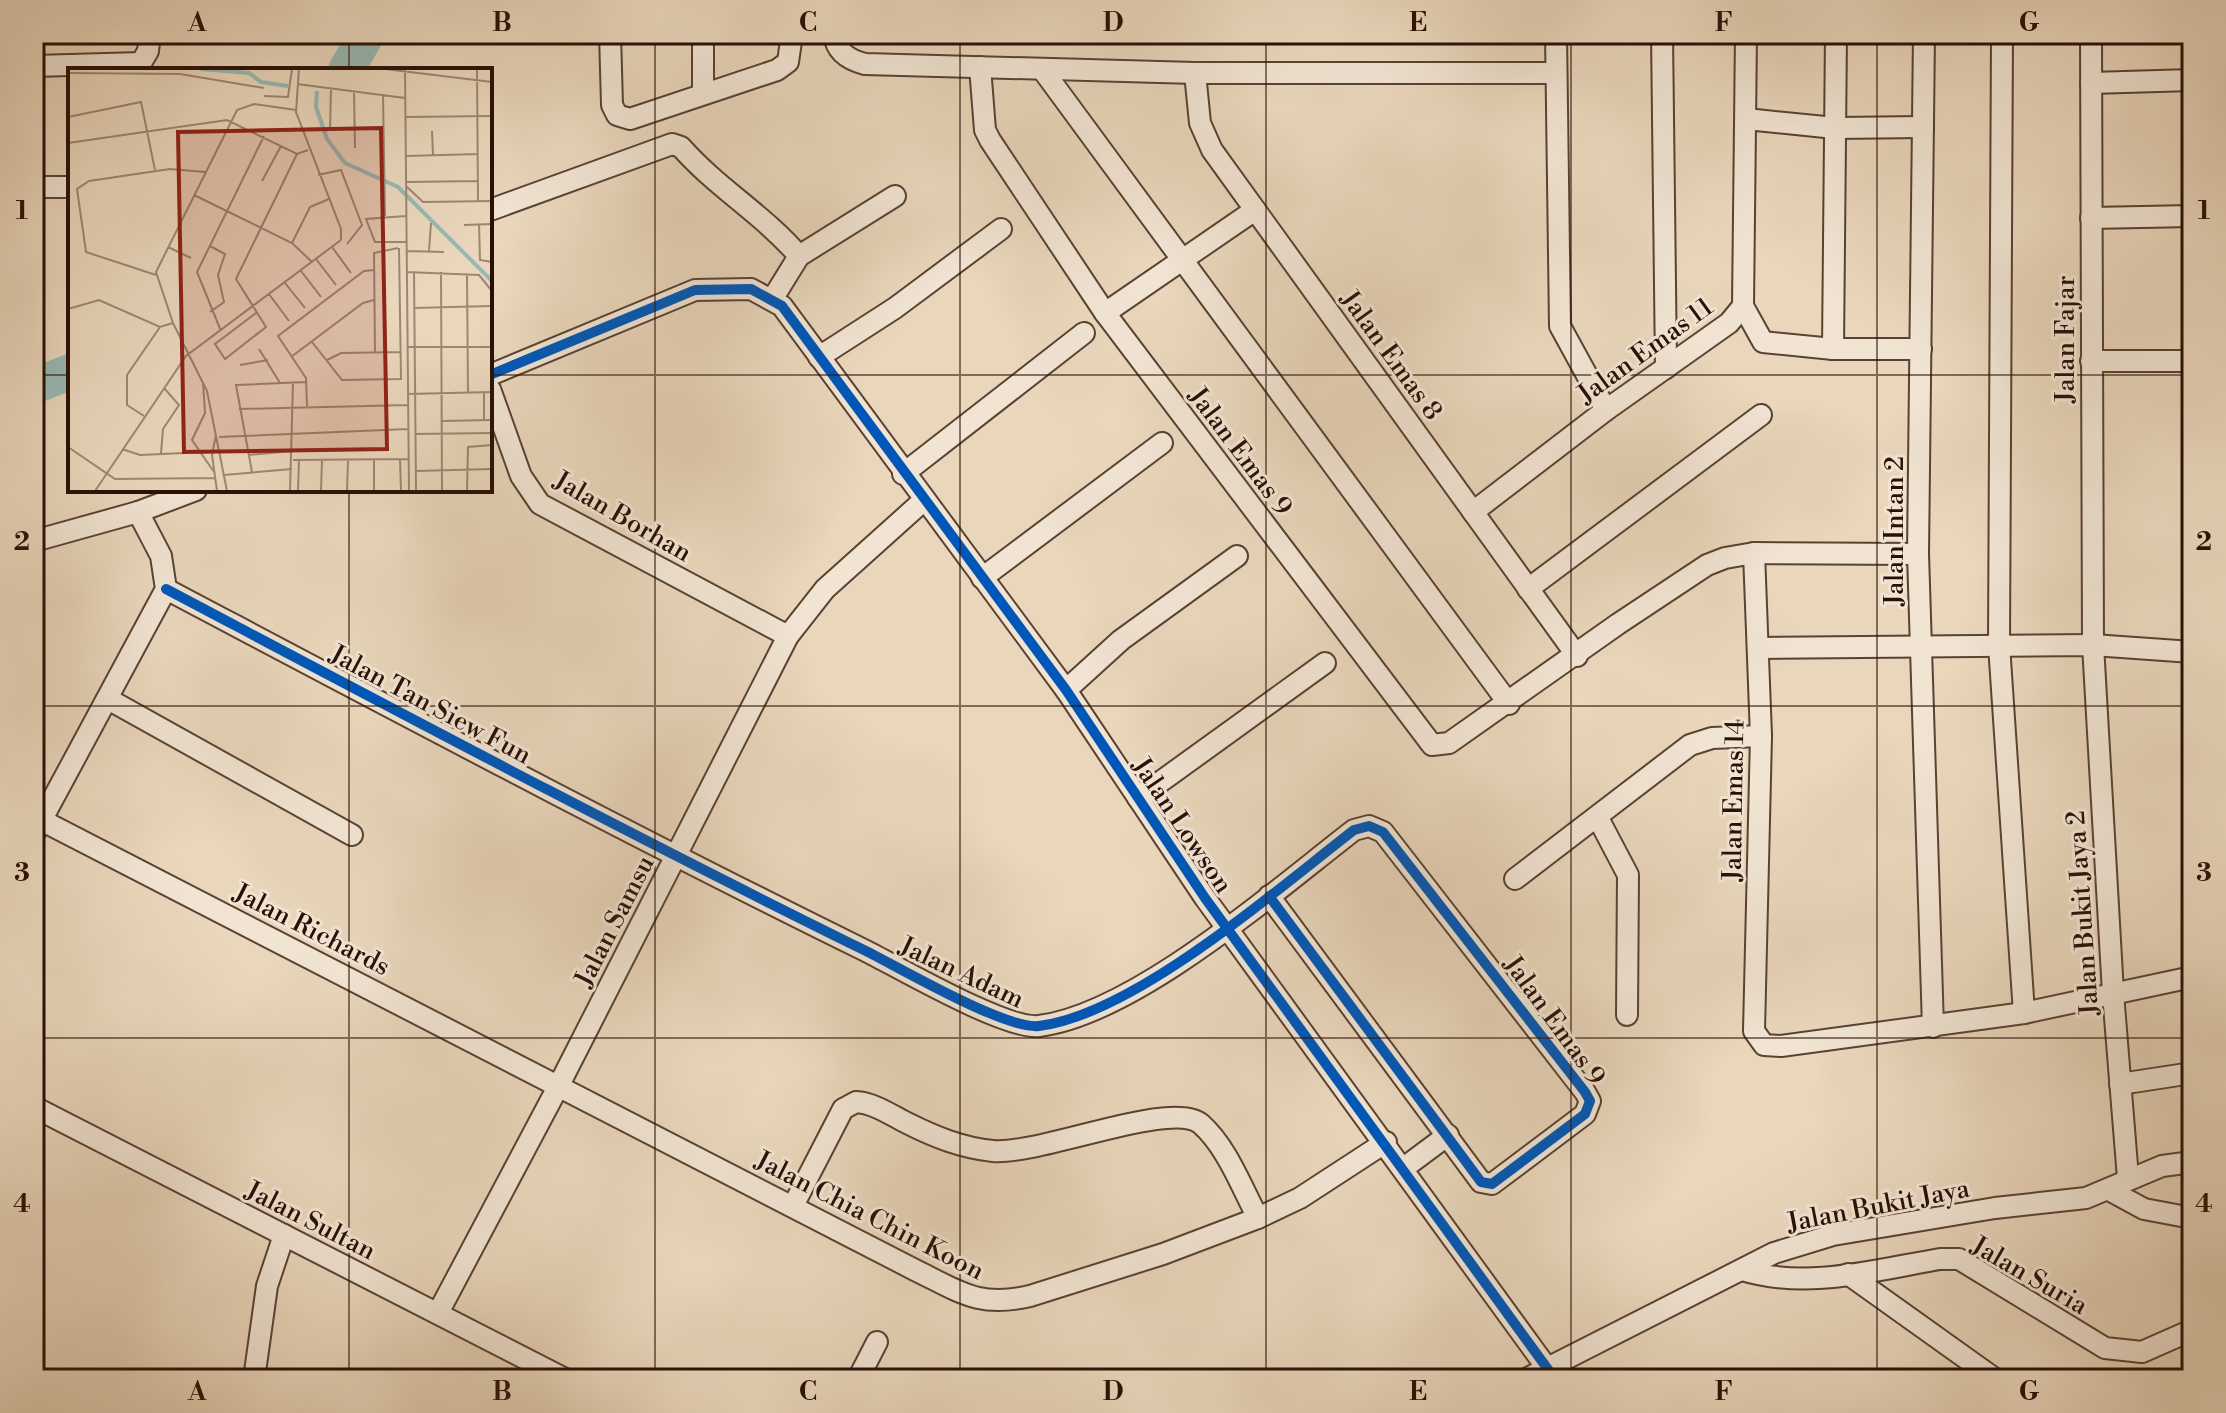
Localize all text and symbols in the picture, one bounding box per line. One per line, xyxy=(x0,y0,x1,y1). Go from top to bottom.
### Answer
text: A xyxy=(187,7,207,39)
text: B xyxy=(492,7,512,39)
text: C xyxy=(799,7,817,39)
text: D xyxy=(1103,7,1123,39)
text: E xyxy=(1409,7,1427,39)
text: F xyxy=(1715,7,1733,39)
text: G xyxy=(2019,7,2040,39)
inset map xyxy=(68,68,492,492)
text: 1 xyxy=(16,195,29,227)
text: 1 xyxy=(2198,195,2211,227)
street label: Jalan Fajar xyxy=(2050,275,2082,404)
street label: Jalan Emas 8 xyxy=(1333,284,1449,427)
street label: Jalan Emas 11 xyxy=(1571,291,1720,411)
street label: Jalan Emas 9 xyxy=(1181,380,1299,522)
street label: Jalan Intan 2 xyxy=(1879,456,1911,607)
street label: Jalan Borhan xyxy=(547,464,697,569)
text: 2 xyxy=(14,526,30,558)
text: 2 xyxy=(2196,526,2212,558)
street label: Jalan Tan Siew Fun xyxy=(323,638,537,772)
street label: Jalan Emas 14 xyxy=(1717,719,1751,882)
street label: Jalan Lowson xyxy=(1124,751,1239,900)
street label: Jalan Bukit Jaya 2 xyxy=(2060,809,2106,1017)
street label: Jalan Samsu xyxy=(568,850,662,993)
text: 3 xyxy=(14,857,30,889)
text: 3 xyxy=(2196,857,2212,889)
street label: Jalan Richards xyxy=(227,876,395,983)
street label: Jalan Adam xyxy=(893,930,1029,1016)
street label: Jalan Emas 9 xyxy=(1496,949,1612,1092)
street label: Jalan Chia Chin Koon xyxy=(749,1144,989,1287)
street label: Jalan Bukit Jaya xyxy=(1783,1172,1973,1240)
street label: Jalan Sultan xyxy=(239,1174,381,1267)
text: 4 xyxy=(13,1188,31,1220)
text: 4 xyxy=(2195,1188,2213,1220)
street label: Jalan Suria xyxy=(1965,1229,2094,1322)
text: A xyxy=(187,1376,207,1408)
text: B xyxy=(492,1376,512,1408)
text: C xyxy=(799,1376,817,1408)
text: D xyxy=(1103,1376,1123,1408)
text: E xyxy=(1409,1376,1427,1408)
text: F xyxy=(1715,1376,1733,1408)
text: G xyxy=(2019,1376,2040,1408)

